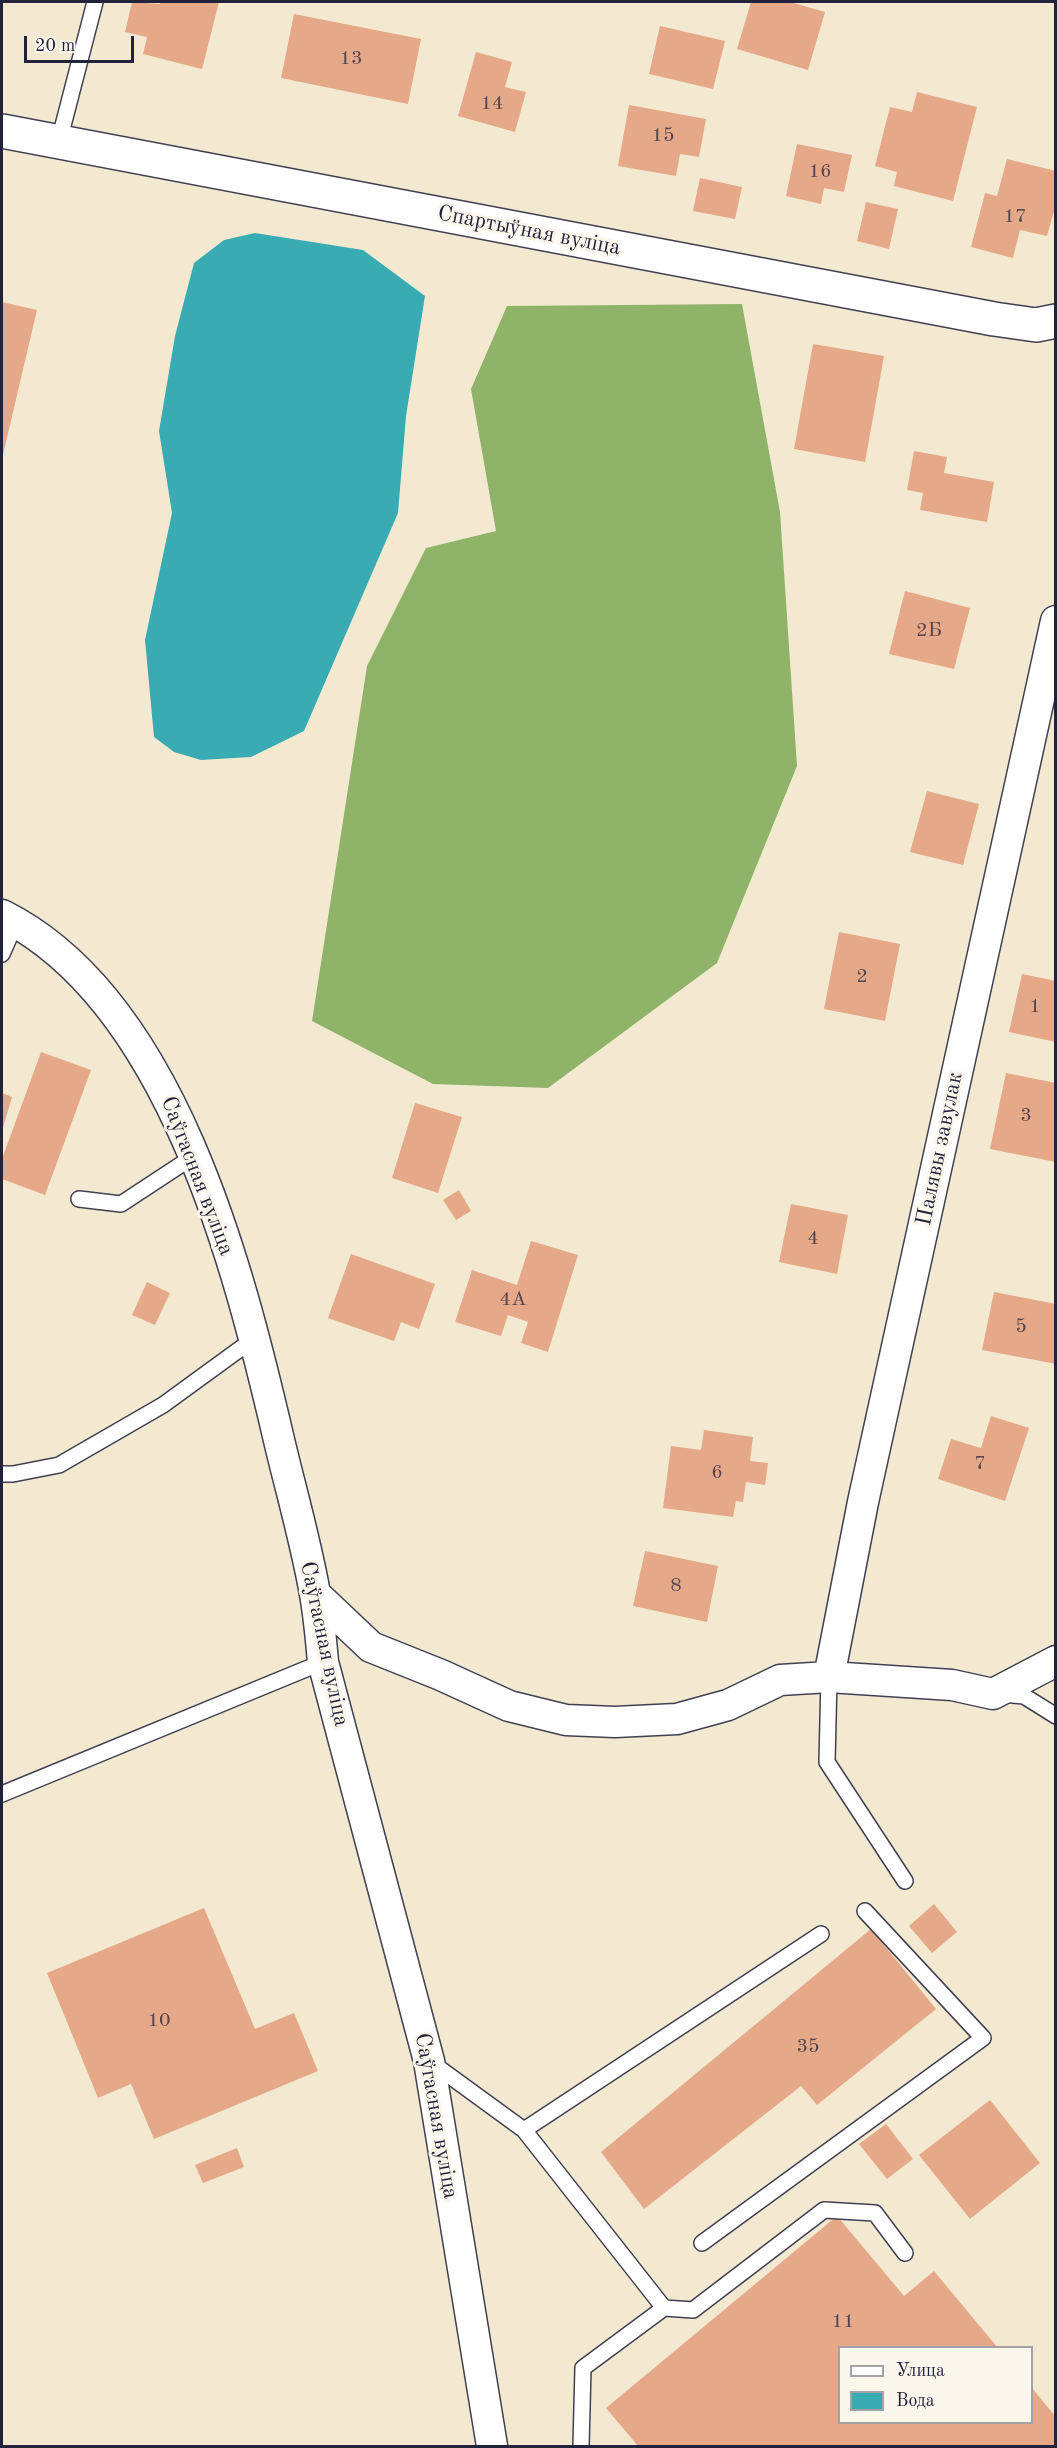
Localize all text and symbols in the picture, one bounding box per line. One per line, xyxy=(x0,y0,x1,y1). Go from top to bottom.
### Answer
scale bar xyxy=(27,24,136,62)
text: 20 m xyxy=(35,37,75,55)
house number: 13 xyxy=(339,47,363,71)
house number: 14 xyxy=(480,92,504,116)
house number: 15 xyxy=(651,124,675,148)
house number: 16 xyxy=(808,160,832,184)
street label: Спартыўная вуліца xyxy=(435,200,623,262)
house number: 17 xyxy=(1003,205,1027,229)
house number: 2Б xyxy=(916,619,942,643)
house number: 2 xyxy=(856,965,868,989)
house number: 1 xyxy=(1029,995,1041,1019)
street label: Палявы завулак xyxy=(911,1070,969,1228)
street label: Саўгасная вуліца xyxy=(155,1093,239,1259)
house number: 3 xyxy=(1020,1104,1032,1128)
house number: 4 xyxy=(807,1227,819,1251)
house number: 4А xyxy=(500,1288,526,1312)
house number: 5 xyxy=(1015,1315,1027,1339)
house number: 7 xyxy=(974,1452,986,1476)
house number: 6 xyxy=(711,1461,723,1485)
street label: Саўгасная вуліца xyxy=(294,1559,354,1729)
house number: 8 xyxy=(670,1574,682,1598)
house number: 10 xyxy=(147,2009,171,2033)
street label: Саўгасная вуліца xyxy=(408,2031,464,2201)
house number: 35 xyxy=(796,2035,820,2059)
house number: 11 xyxy=(831,2310,855,2334)
legend xyxy=(838,2346,1033,2424)
text: Улица xyxy=(896,2362,945,2380)
text: Вода xyxy=(896,2392,935,2410)

